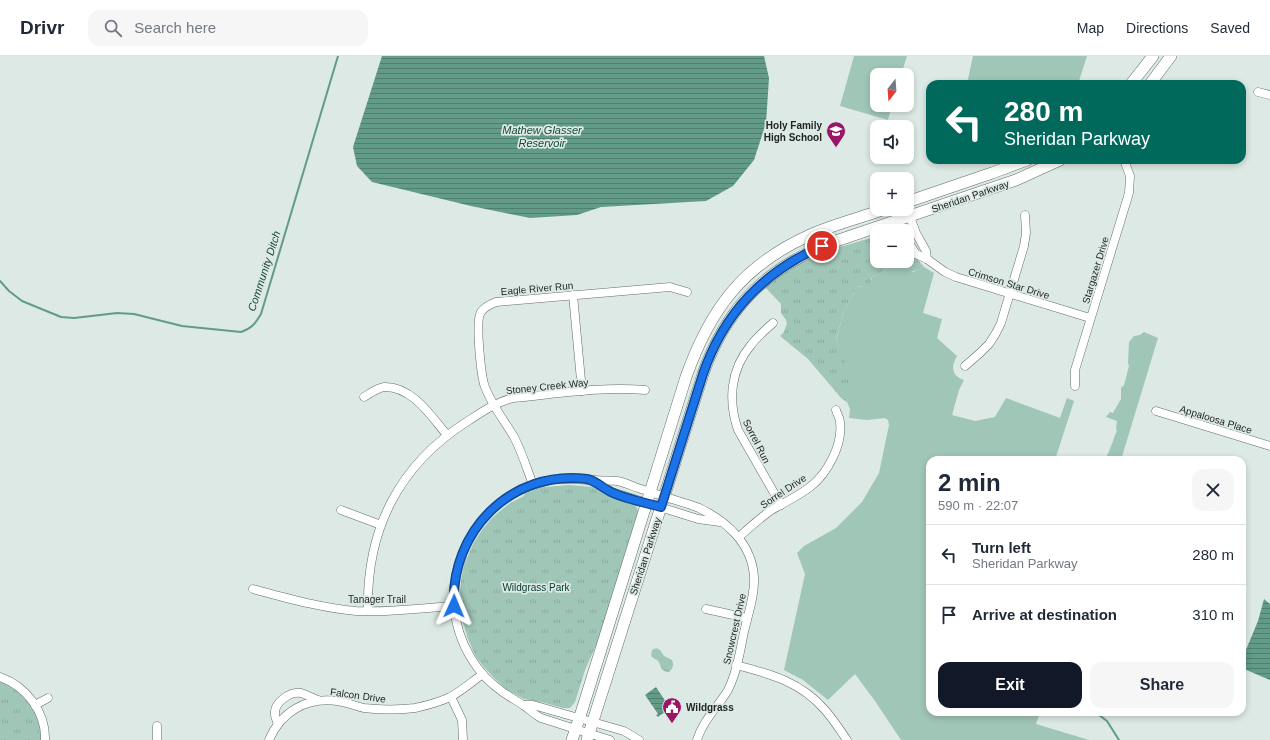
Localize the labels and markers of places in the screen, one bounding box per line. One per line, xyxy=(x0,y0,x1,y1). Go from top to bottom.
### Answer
place label: Holy Family High School xyxy=(764,120,822,143)
school or university icon: Holy Family High School xyxy=(825,120,847,148)
pin xyxy=(805,229,839,263)
public building icon: Wildgrass xyxy=(661,696,683,724)
place label: Wildgrass xyxy=(686,702,734,713)

